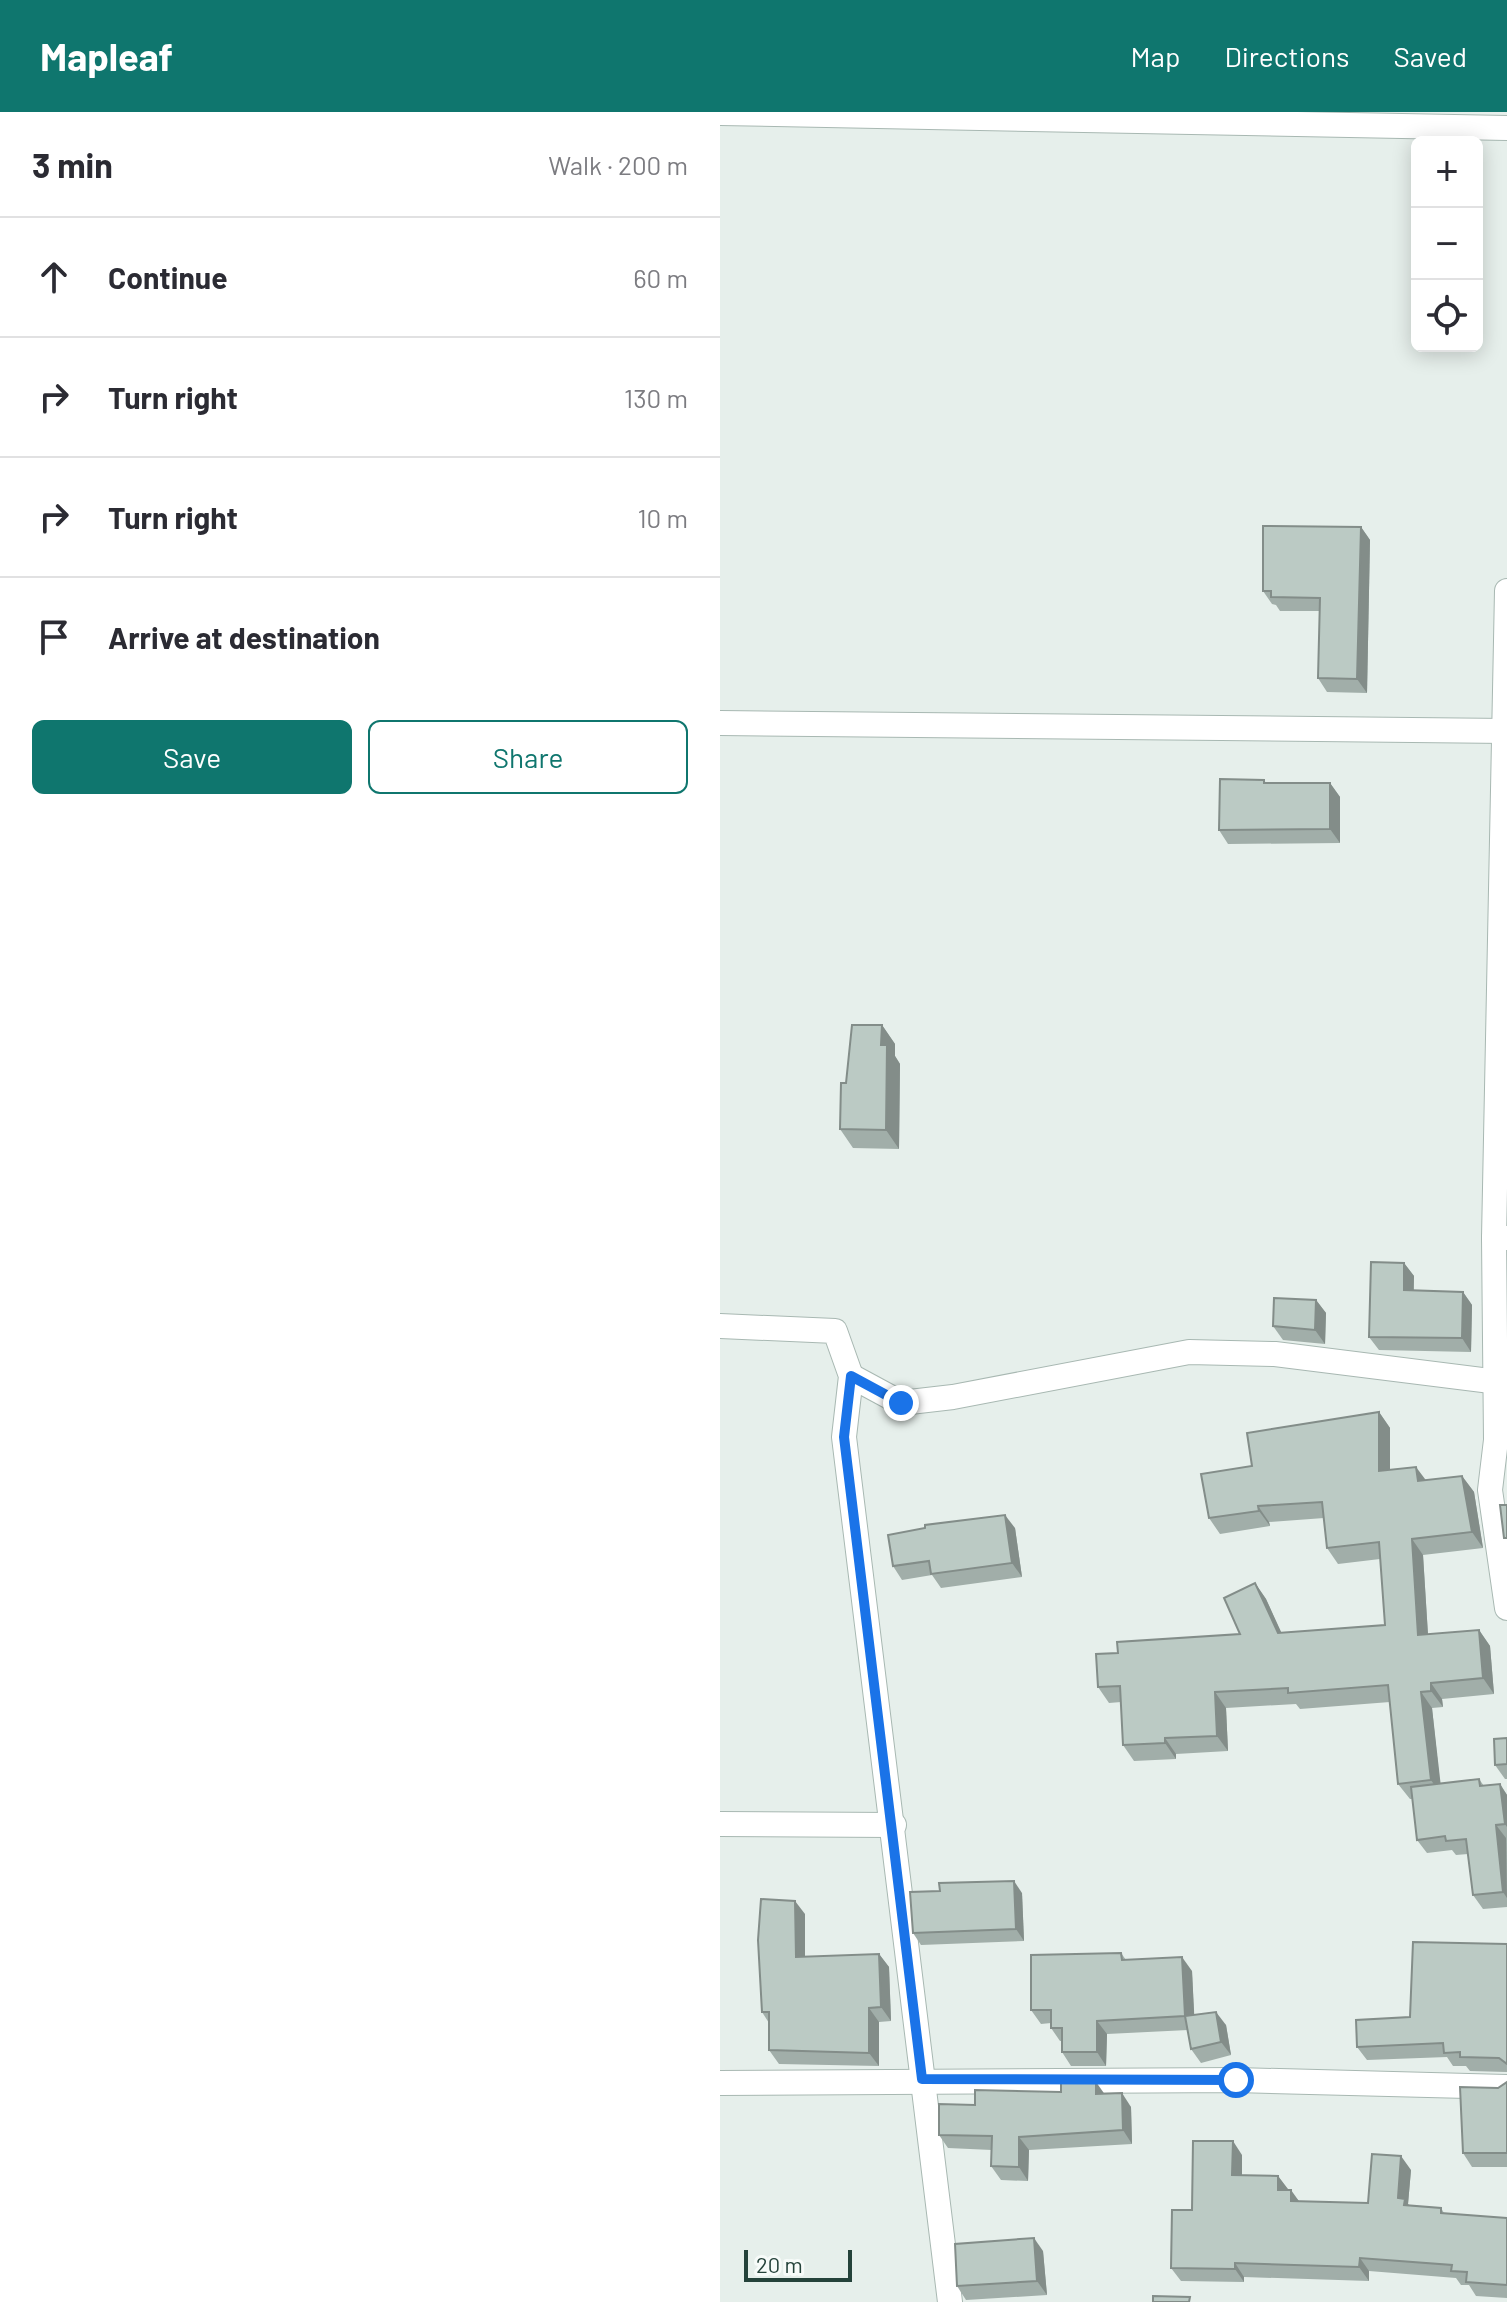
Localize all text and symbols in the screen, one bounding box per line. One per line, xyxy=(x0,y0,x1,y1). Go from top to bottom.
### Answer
text: Mapleaf xyxy=(40,33,173,79)
text: Map xyxy=(1131,39,1180,73)
text: Directions xyxy=(1224,39,1350,73)
text: Saved xyxy=(1394,39,1467,73)
map controls xyxy=(1411,136,1483,352)
button: + xyxy=(1411,136,1483,208)
text: 3 min xyxy=(32,144,113,185)
text: Walk · 200 m xyxy=(548,149,688,180)
button: − xyxy=(1411,208,1483,280)
icon: ahead xyxy=(32,255,76,299)
text: Continue xyxy=(108,259,228,295)
text: 60 m xyxy=(633,262,688,293)
button: locate xyxy=(1411,280,1483,352)
icon: right xyxy=(32,375,76,419)
text: Turn right xyxy=(108,379,238,415)
text: 130 m xyxy=(624,382,688,413)
icon: right xyxy=(32,495,76,539)
text: Turn right xyxy=(108,499,238,535)
text: 10 m xyxy=(638,502,688,533)
icon: arrive xyxy=(32,615,76,659)
text: Arrive at destination xyxy=(108,619,380,655)
button: Save xyxy=(32,720,352,794)
button: Share xyxy=(368,720,688,794)
route end xyxy=(883,1385,919,1421)
route start xyxy=(1218,2062,1254,2098)
scale bar xyxy=(744,2246,852,2282)
text: 20 m xyxy=(756,2251,803,2277)

